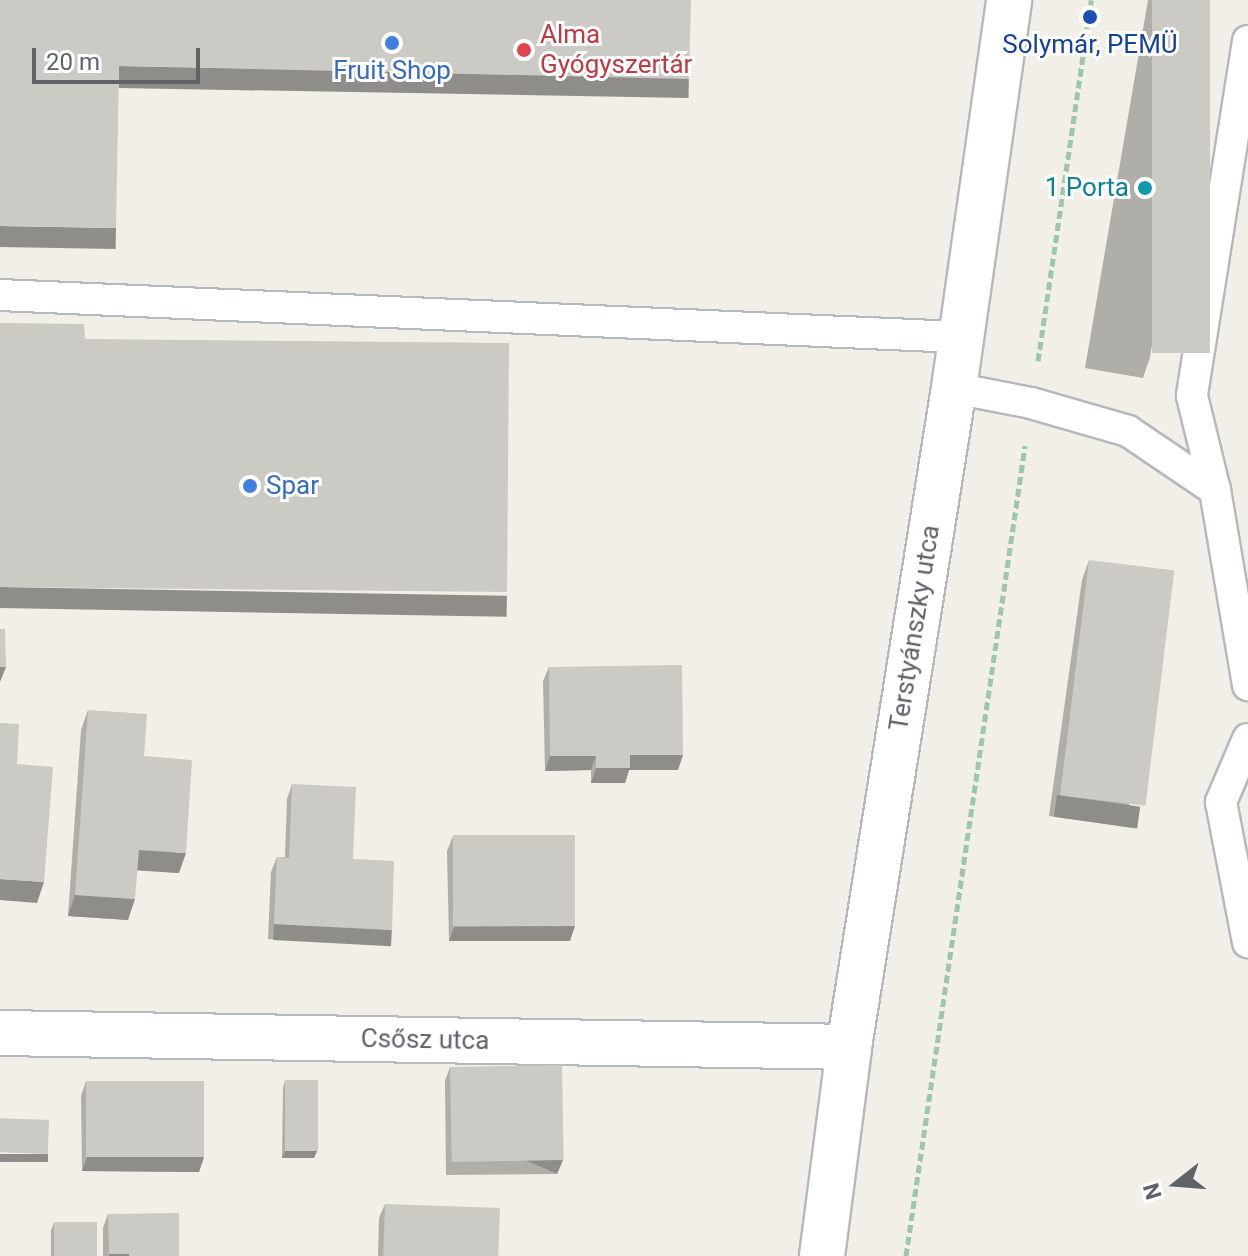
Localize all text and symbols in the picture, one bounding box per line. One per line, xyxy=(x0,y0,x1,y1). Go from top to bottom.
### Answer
marker: Solymár, PEMÜ xyxy=(1081,8,1099,26)
place label: Alma Gyógyszertár xyxy=(540,19,692,80)
place label: Solymár, PEMÜ xyxy=(1002,29,1178,61)
scale bar xyxy=(36,32,204,82)
marker: Fruit Shop xyxy=(383,34,401,52)
marker: Alma Gyógyszertár xyxy=(515,41,533,59)
text: 20 m xyxy=(46,48,100,76)
place label: Fruit Shop xyxy=(333,55,451,87)
place label: 1 Porta xyxy=(1045,172,1129,204)
marker: 1 Porta xyxy=(1136,179,1154,197)
place label: Spar xyxy=(266,470,319,502)
marker: Spar xyxy=(241,477,259,495)
street label: Terstyánszky utca xyxy=(883,523,947,733)
street label: Csősz utca xyxy=(360,1023,490,1057)
north arrow xyxy=(1136,1144,1216,1224)
text: N xyxy=(1138,1180,1167,1202)

